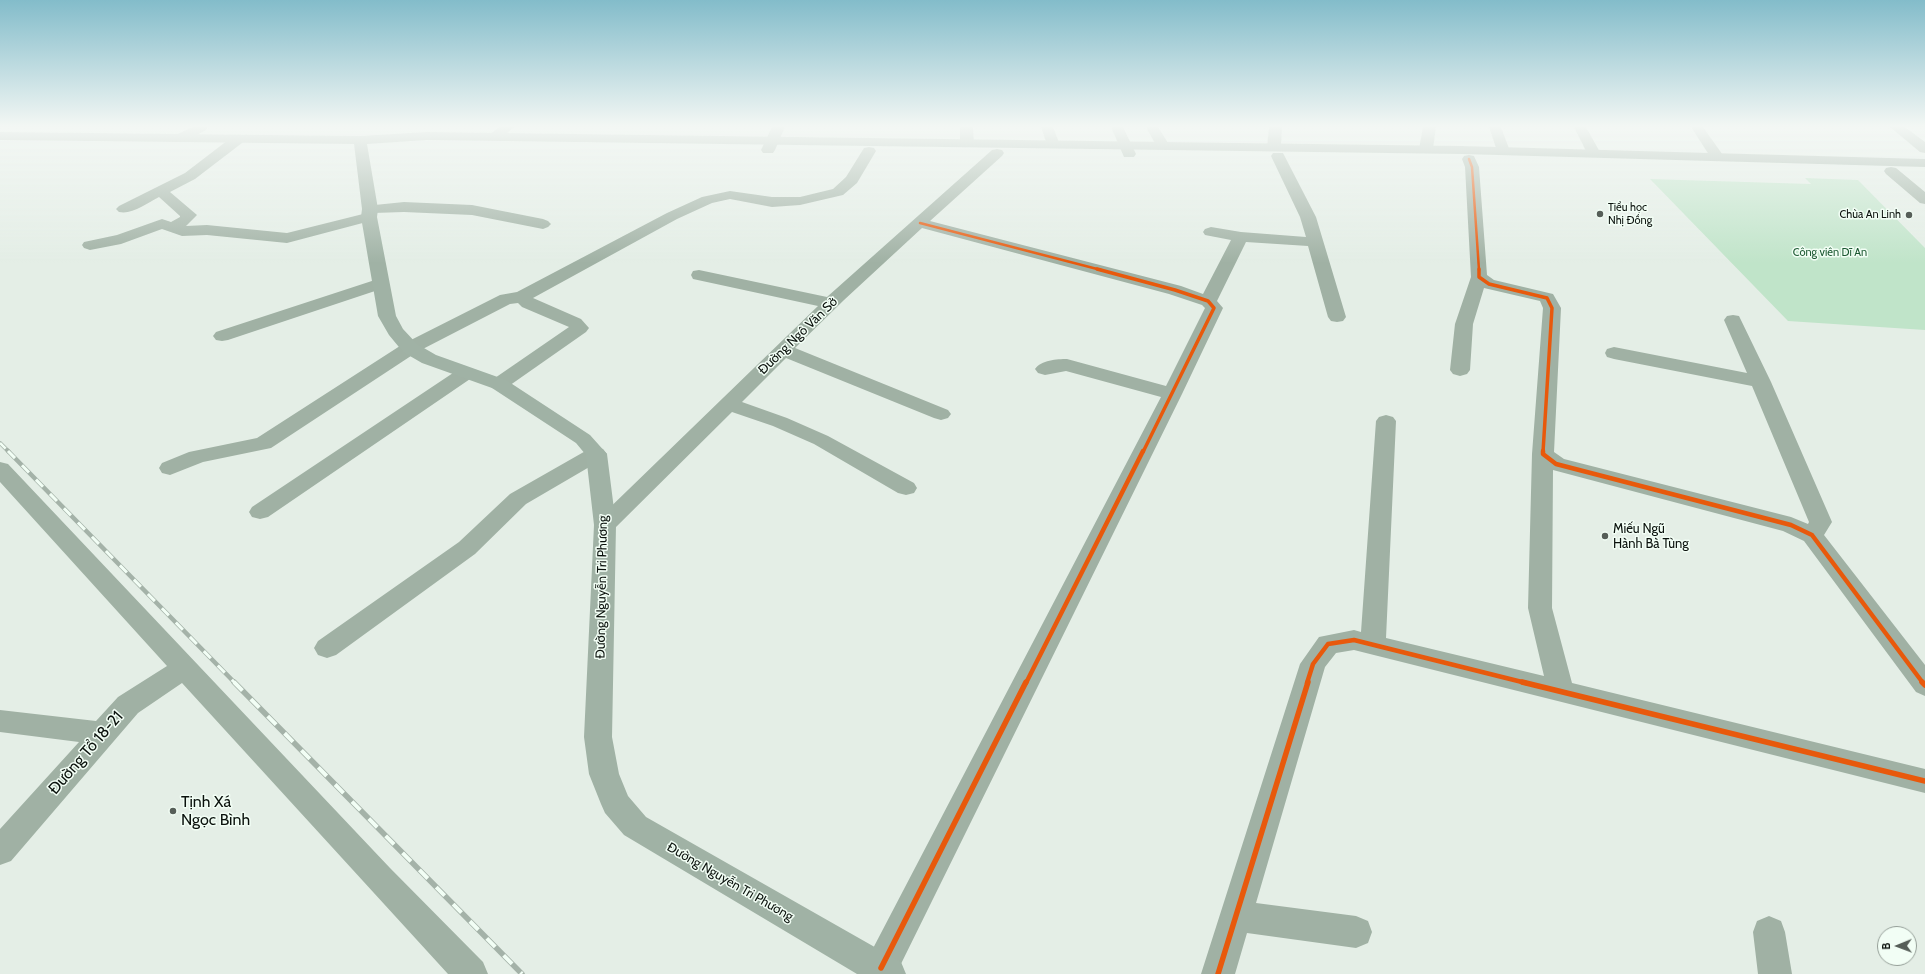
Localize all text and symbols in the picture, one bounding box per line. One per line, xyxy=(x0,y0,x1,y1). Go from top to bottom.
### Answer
place label: Tiểu học Nhị Đồng xyxy=(1608,201,1652,227)
place label: Chùa An Linh xyxy=(1839,208,1901,222)
marker: Tiểu học Nhị Đồng xyxy=(1595,209,1605,219)
marker: Chùa An Linh xyxy=(1904,210,1914,220)
park label: Công viên Dĩ An xyxy=(1793,246,1867,260)
street label: Đường Ngô Văn Sở xyxy=(755,294,841,378)
street label: Đường Nguyễn Tri Phương xyxy=(593,515,611,659)
place label: Miếu Ngũ Hành Bà Tùng xyxy=(1613,521,1689,552)
marker: Miếu Ngũ Hành Bà Tùng xyxy=(1600,531,1610,541)
street label: Đường Tổ 18-21 xyxy=(45,707,127,799)
place label: Tịnh Xá Ngọc Bình xyxy=(181,792,250,830)
marker: Tịnh Xá Ngọc Bình xyxy=(168,806,178,816)
street label: Đường Nguyễn Tri Phương xyxy=(664,839,796,925)
north arrow xyxy=(1877,926,1917,966)
text: B xyxy=(1879,943,1893,950)

